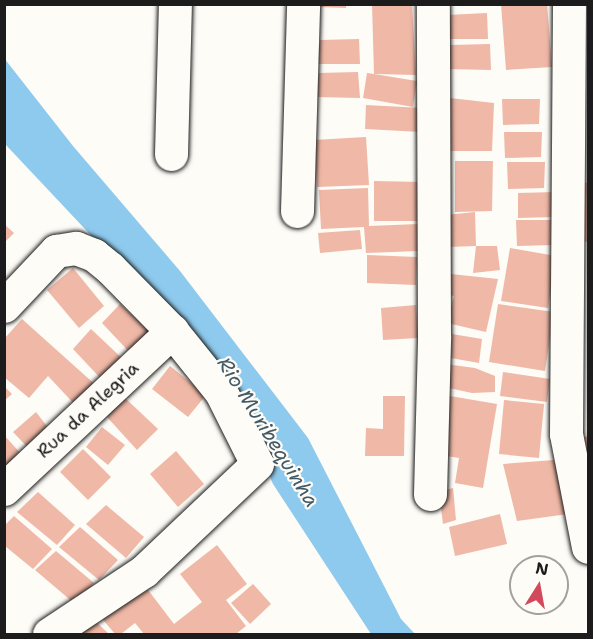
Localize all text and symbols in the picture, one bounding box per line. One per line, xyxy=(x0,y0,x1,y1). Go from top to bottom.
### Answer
water label: Rio Muribequinha xyxy=(212,353,324,511)
street label: Rua da Alegria xyxy=(33,357,143,463)
north arrow xyxy=(509,555,569,615)
text: N xyxy=(534,557,550,580)

